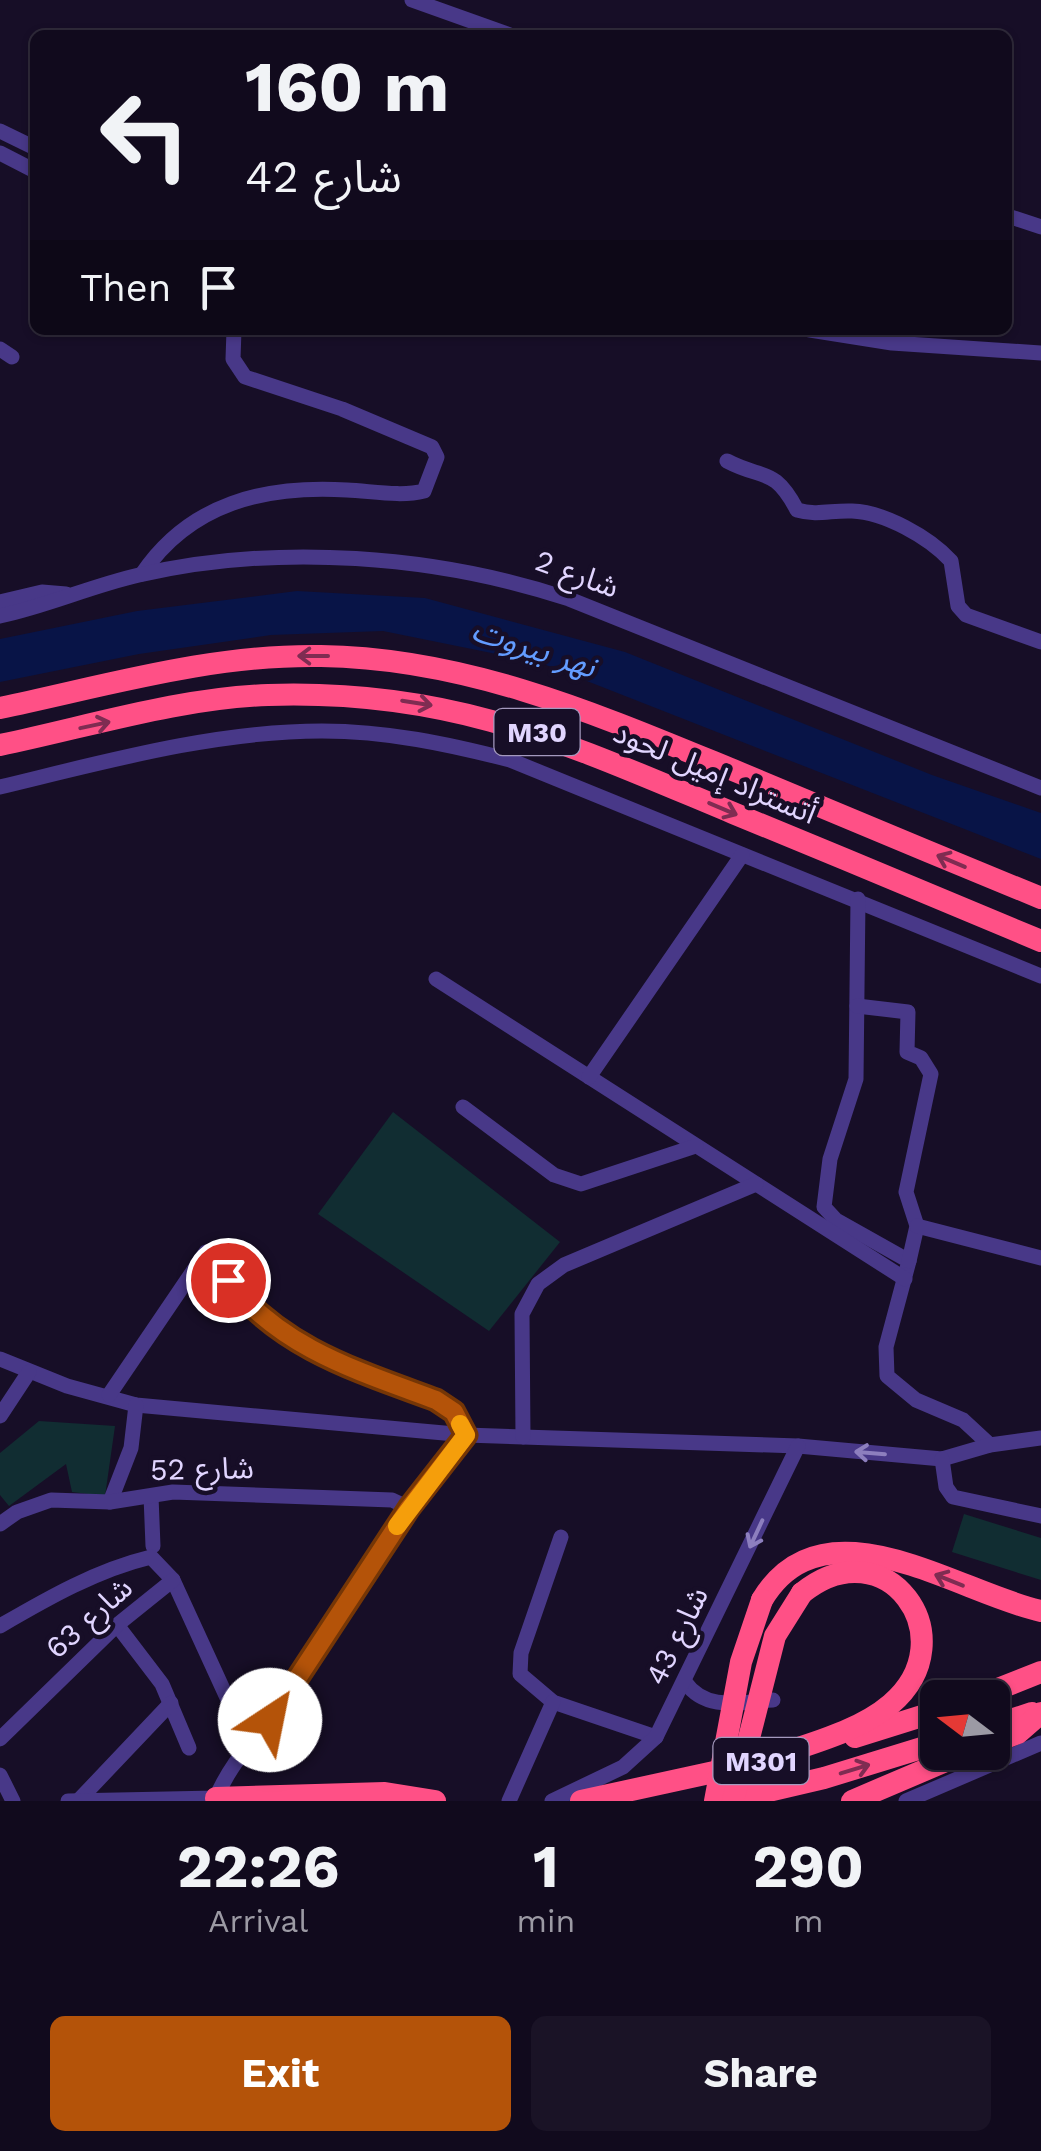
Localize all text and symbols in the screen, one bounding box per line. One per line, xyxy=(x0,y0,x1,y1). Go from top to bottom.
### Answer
text: 160 m xyxy=(245,46,449,128)
icon: left xyxy=(80,70,210,200)
text: شارع 42 xyxy=(245,150,402,203)
icon: arrive xyxy=(191,260,246,315)
text: Then xyxy=(80,266,171,310)
street label: شارع 2 xyxy=(529,542,624,609)
water label: نهر بيروت xyxy=(467,610,603,687)
one-way arrow xyxy=(297,646,330,666)
one-way arrow xyxy=(400,694,433,713)
road number: M30 xyxy=(494,709,580,755)
street label: أتستراد إميل لحود xyxy=(607,713,822,834)
one-way arrow xyxy=(79,715,111,734)
one-way arrow xyxy=(707,801,738,819)
one-way arrow xyxy=(936,850,967,868)
pin xyxy=(186,1238,271,1323)
icon: arrive xyxy=(201,1253,256,1308)
one-way arrow xyxy=(854,1443,887,1462)
street label: شارع 52 xyxy=(150,1450,254,1492)
one-way arrow xyxy=(745,1518,764,1548)
street label: شارع 63 xyxy=(38,1570,143,1669)
one-way arrow xyxy=(934,1570,964,1588)
street label: شارع 43 xyxy=(638,1581,720,1693)
position arrow xyxy=(218,1668,322,1772)
north arrow xyxy=(920,1680,1010,1770)
map controls xyxy=(920,1680,1010,1770)
road number: M301 xyxy=(714,1738,808,1784)
one-way arrow xyxy=(838,1759,870,1777)
text: 22:26 xyxy=(177,1831,339,1902)
text: 1 xyxy=(533,1831,559,1902)
text: 290 xyxy=(752,1831,864,1902)
text: Arrival xyxy=(208,1902,308,1940)
text: min xyxy=(517,1902,575,1940)
text: m xyxy=(793,1902,823,1940)
button: Exit xyxy=(50,2016,511,2131)
button: Share xyxy=(531,2016,991,2131)

